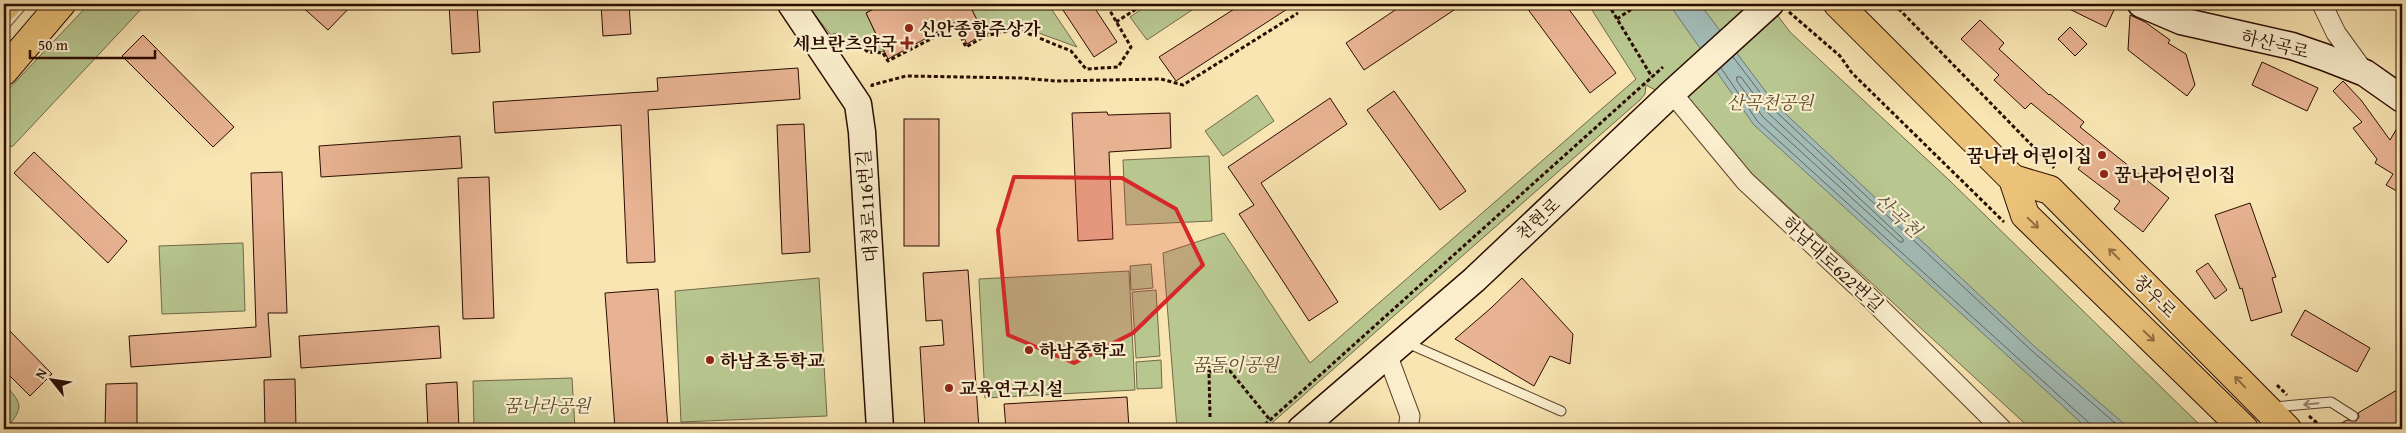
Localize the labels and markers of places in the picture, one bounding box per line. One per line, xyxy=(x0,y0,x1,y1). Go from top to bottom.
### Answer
place label: 신안종합주상가 xyxy=(919,15,1041,42)
marker: 신안종합주상가 xyxy=(903,22,915,34)
place label: 세브란츠약국 xyxy=(793,30,898,57)
marker: 세브란츠약국 xyxy=(901,37,913,49)
place label: 꿈나라 어린이집 xyxy=(1966,142,2092,169)
marker: 꿈나라 어린이집 xyxy=(2096,149,2108,161)
place label: 꿈나라어린이집 xyxy=(2114,161,2236,188)
marker: 꿈나라어린이집 xyxy=(2098,168,2110,180)
place label: 하남중학교 xyxy=(1039,337,1127,364)
marker: 하남중학교 xyxy=(1023,344,1035,356)
place label: 하남초등학교 xyxy=(720,347,825,374)
marker: 하남초등학교 xyxy=(704,354,716,366)
place label: 교육연구시설 xyxy=(959,375,1063,402)
marker: 교육연구시설 xyxy=(943,382,955,394)

